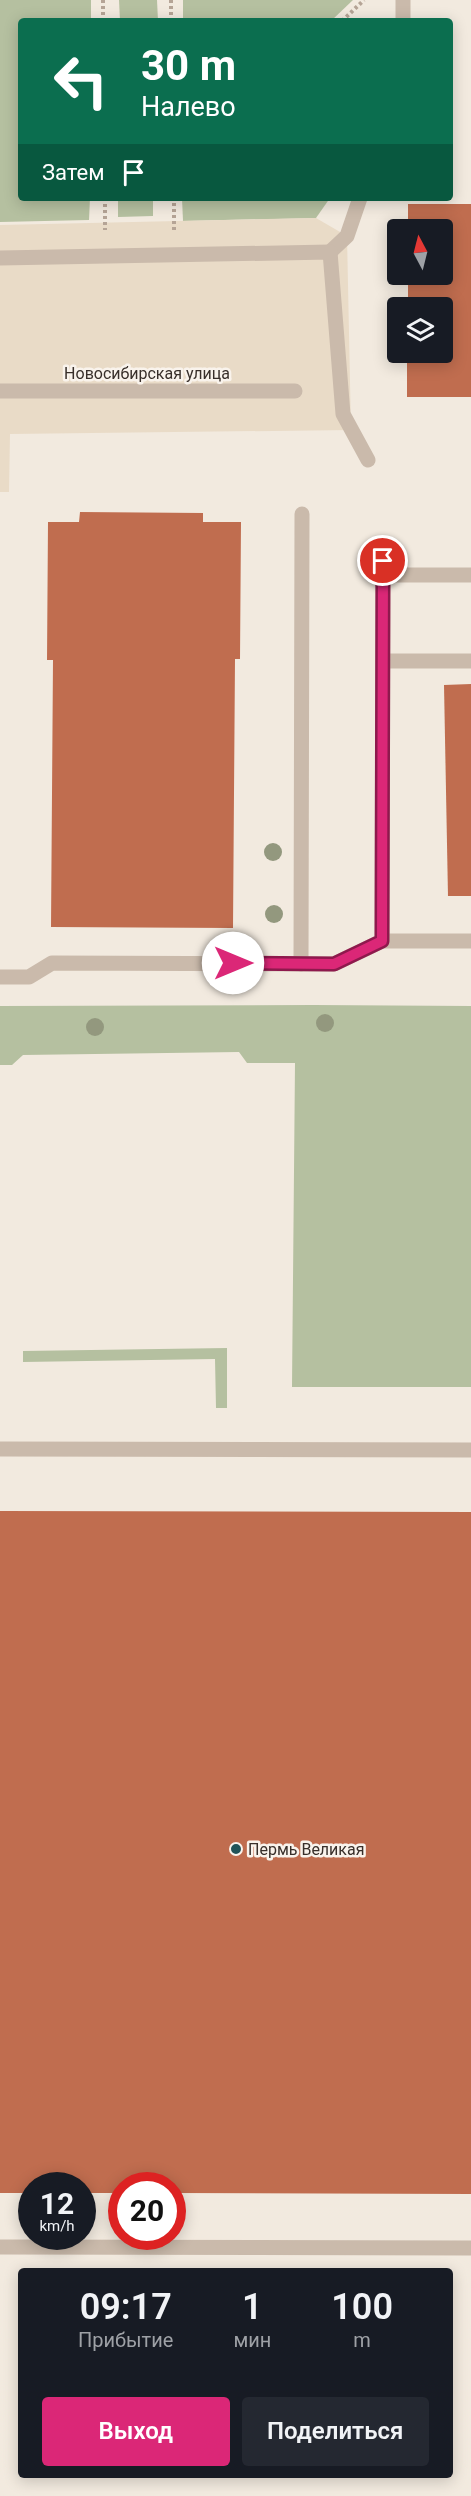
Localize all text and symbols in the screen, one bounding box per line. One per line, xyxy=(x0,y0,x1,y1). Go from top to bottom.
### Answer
text: 30 m xyxy=(141,41,236,90)
icon: left xyxy=(42,42,120,120)
text: Налево xyxy=(141,91,236,123)
icon: arrive xyxy=(117,156,150,189)
text: Затем xyxy=(42,160,105,185)
north arrow xyxy=(387,219,453,285)
map controls xyxy=(387,219,453,363)
button: layers xyxy=(387,297,453,363)
street label: Новосибирская улица xyxy=(64,364,230,383)
pin xyxy=(357,535,408,586)
icon: arrive xyxy=(366,544,399,577)
position arrow xyxy=(201,931,265,995)
place label: Пермь Великая xyxy=(248,1840,364,1859)
marker: Пермь Великая xyxy=(229,1842,243,1856)
speed limit sign: 20 xyxy=(108,2172,186,2250)
text: 12 xyxy=(40,2186,74,2221)
text: km/h xyxy=(39,2217,75,2235)
text: 09:17 xyxy=(80,2286,172,2328)
text: 1 xyxy=(242,2286,263,2328)
text: 100 xyxy=(331,2286,393,2328)
text: Прибытие xyxy=(78,2328,173,2352)
text: мин xyxy=(233,2328,271,2352)
text: m xyxy=(353,2328,371,2352)
button: Выход xyxy=(42,2397,230,2466)
button: Поделиться xyxy=(242,2397,429,2466)

